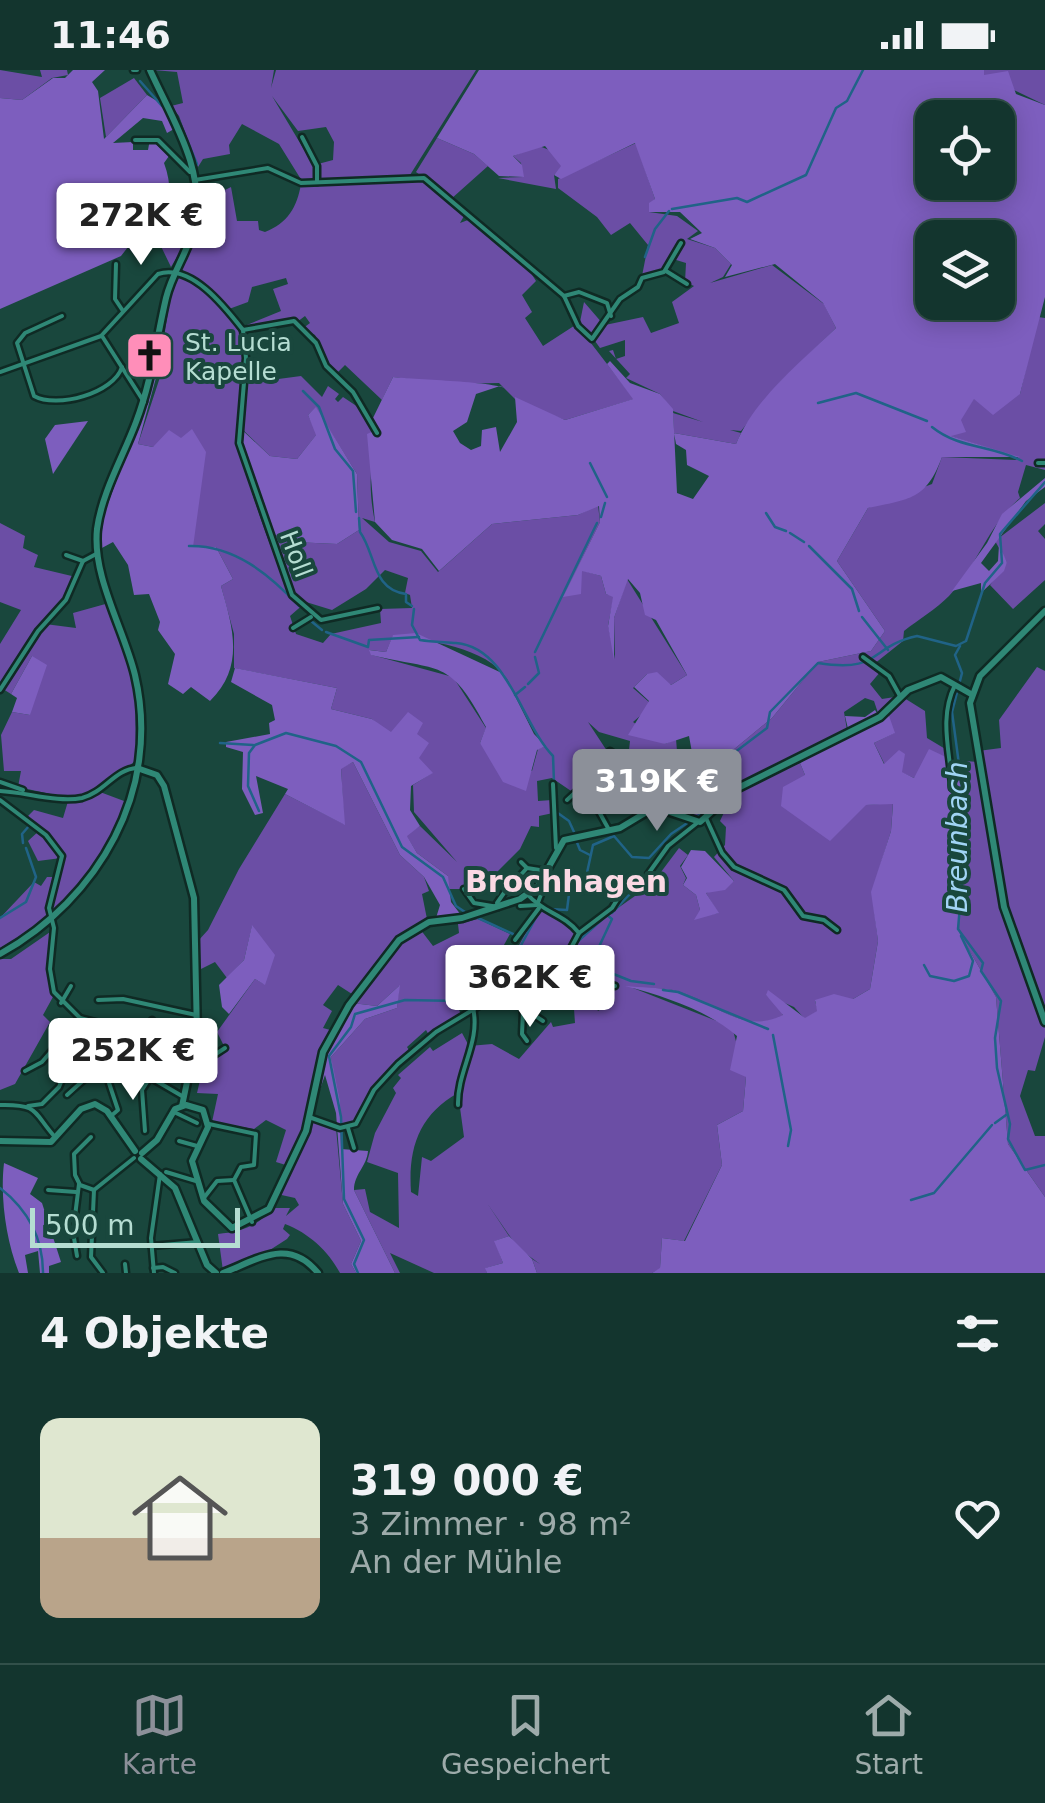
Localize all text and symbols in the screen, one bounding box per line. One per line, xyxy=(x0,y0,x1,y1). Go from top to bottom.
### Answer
text: 11:46 xyxy=(50,13,171,57)
map controls xyxy=(915,100,1015,320)
button: locate xyxy=(915,100,1015,200)
pin: 272K € xyxy=(60,183,222,268)
text: 272K € xyxy=(79,196,204,234)
button: layers xyxy=(915,220,1015,320)
place label: St. Lucia Kapelle xyxy=(185,328,292,386)
church icon: St. Lucia Kapelle xyxy=(124,330,176,382)
street label: Holl xyxy=(274,526,318,582)
pin: 319K € xyxy=(576,749,738,834)
water label: Breunbach xyxy=(941,761,974,913)
text: 319K € xyxy=(595,762,720,800)
district label: Brochhagen xyxy=(465,864,667,899)
pin: 362K € xyxy=(449,945,611,1030)
text: 362K € xyxy=(468,958,593,996)
pin: 252K € xyxy=(52,1018,214,1103)
text: 252K € xyxy=(71,1031,196,1069)
scale bar xyxy=(30,1203,240,1248)
text: 500 m xyxy=(45,1209,135,1242)
icon: filters xyxy=(950,1306,1005,1361)
text: 4 Objekte xyxy=(40,1309,269,1358)
text: 319 000 € xyxy=(350,1456,584,1505)
icon: home xyxy=(120,1458,240,1578)
icon: heart xyxy=(950,1491,1005,1546)
text: 3 Zimmer · 98 m² xyxy=(350,1505,632,1543)
text: An der Mühle xyxy=(350,1543,562,1581)
tab: Karte xyxy=(122,1688,197,1781)
tab: Gespeichert xyxy=(441,1688,610,1781)
tab: Start xyxy=(854,1688,923,1781)

